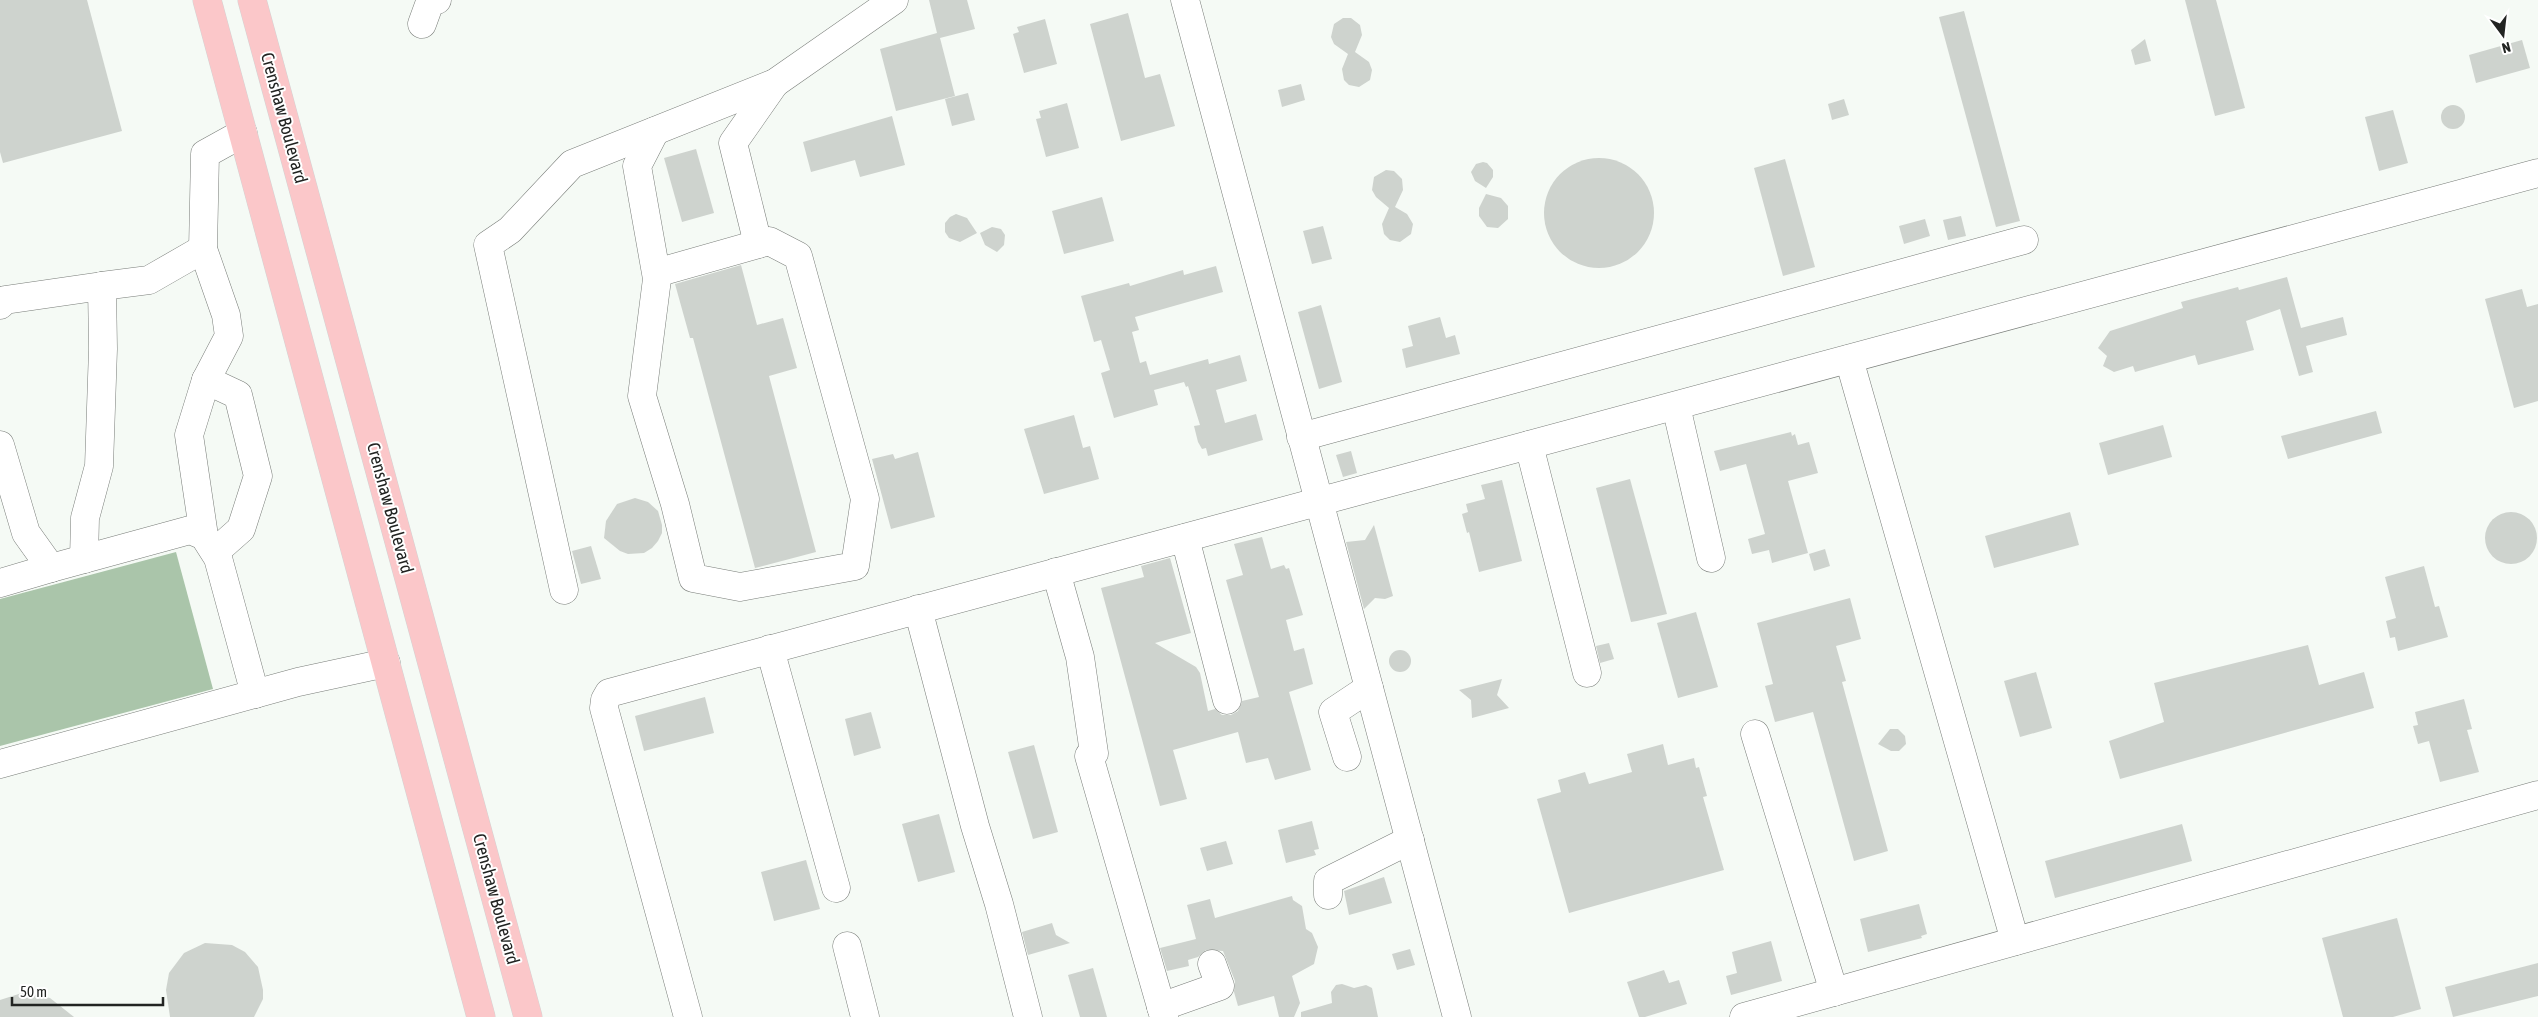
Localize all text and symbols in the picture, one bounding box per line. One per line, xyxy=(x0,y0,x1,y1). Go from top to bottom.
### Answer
north arrow xyxy=(2478,10,2528,60)
text: N xyxy=(2500,39,2512,56)
street label: Crenshaw Boulevard xyxy=(257,50,312,186)
street label: Crenshaw Boulevard xyxy=(363,440,418,576)
street label: Crenshaw Boulevard xyxy=(469,831,524,967)
scale bar xyxy=(12,974,164,1006)
text: 50 m xyxy=(20,983,47,1000)

